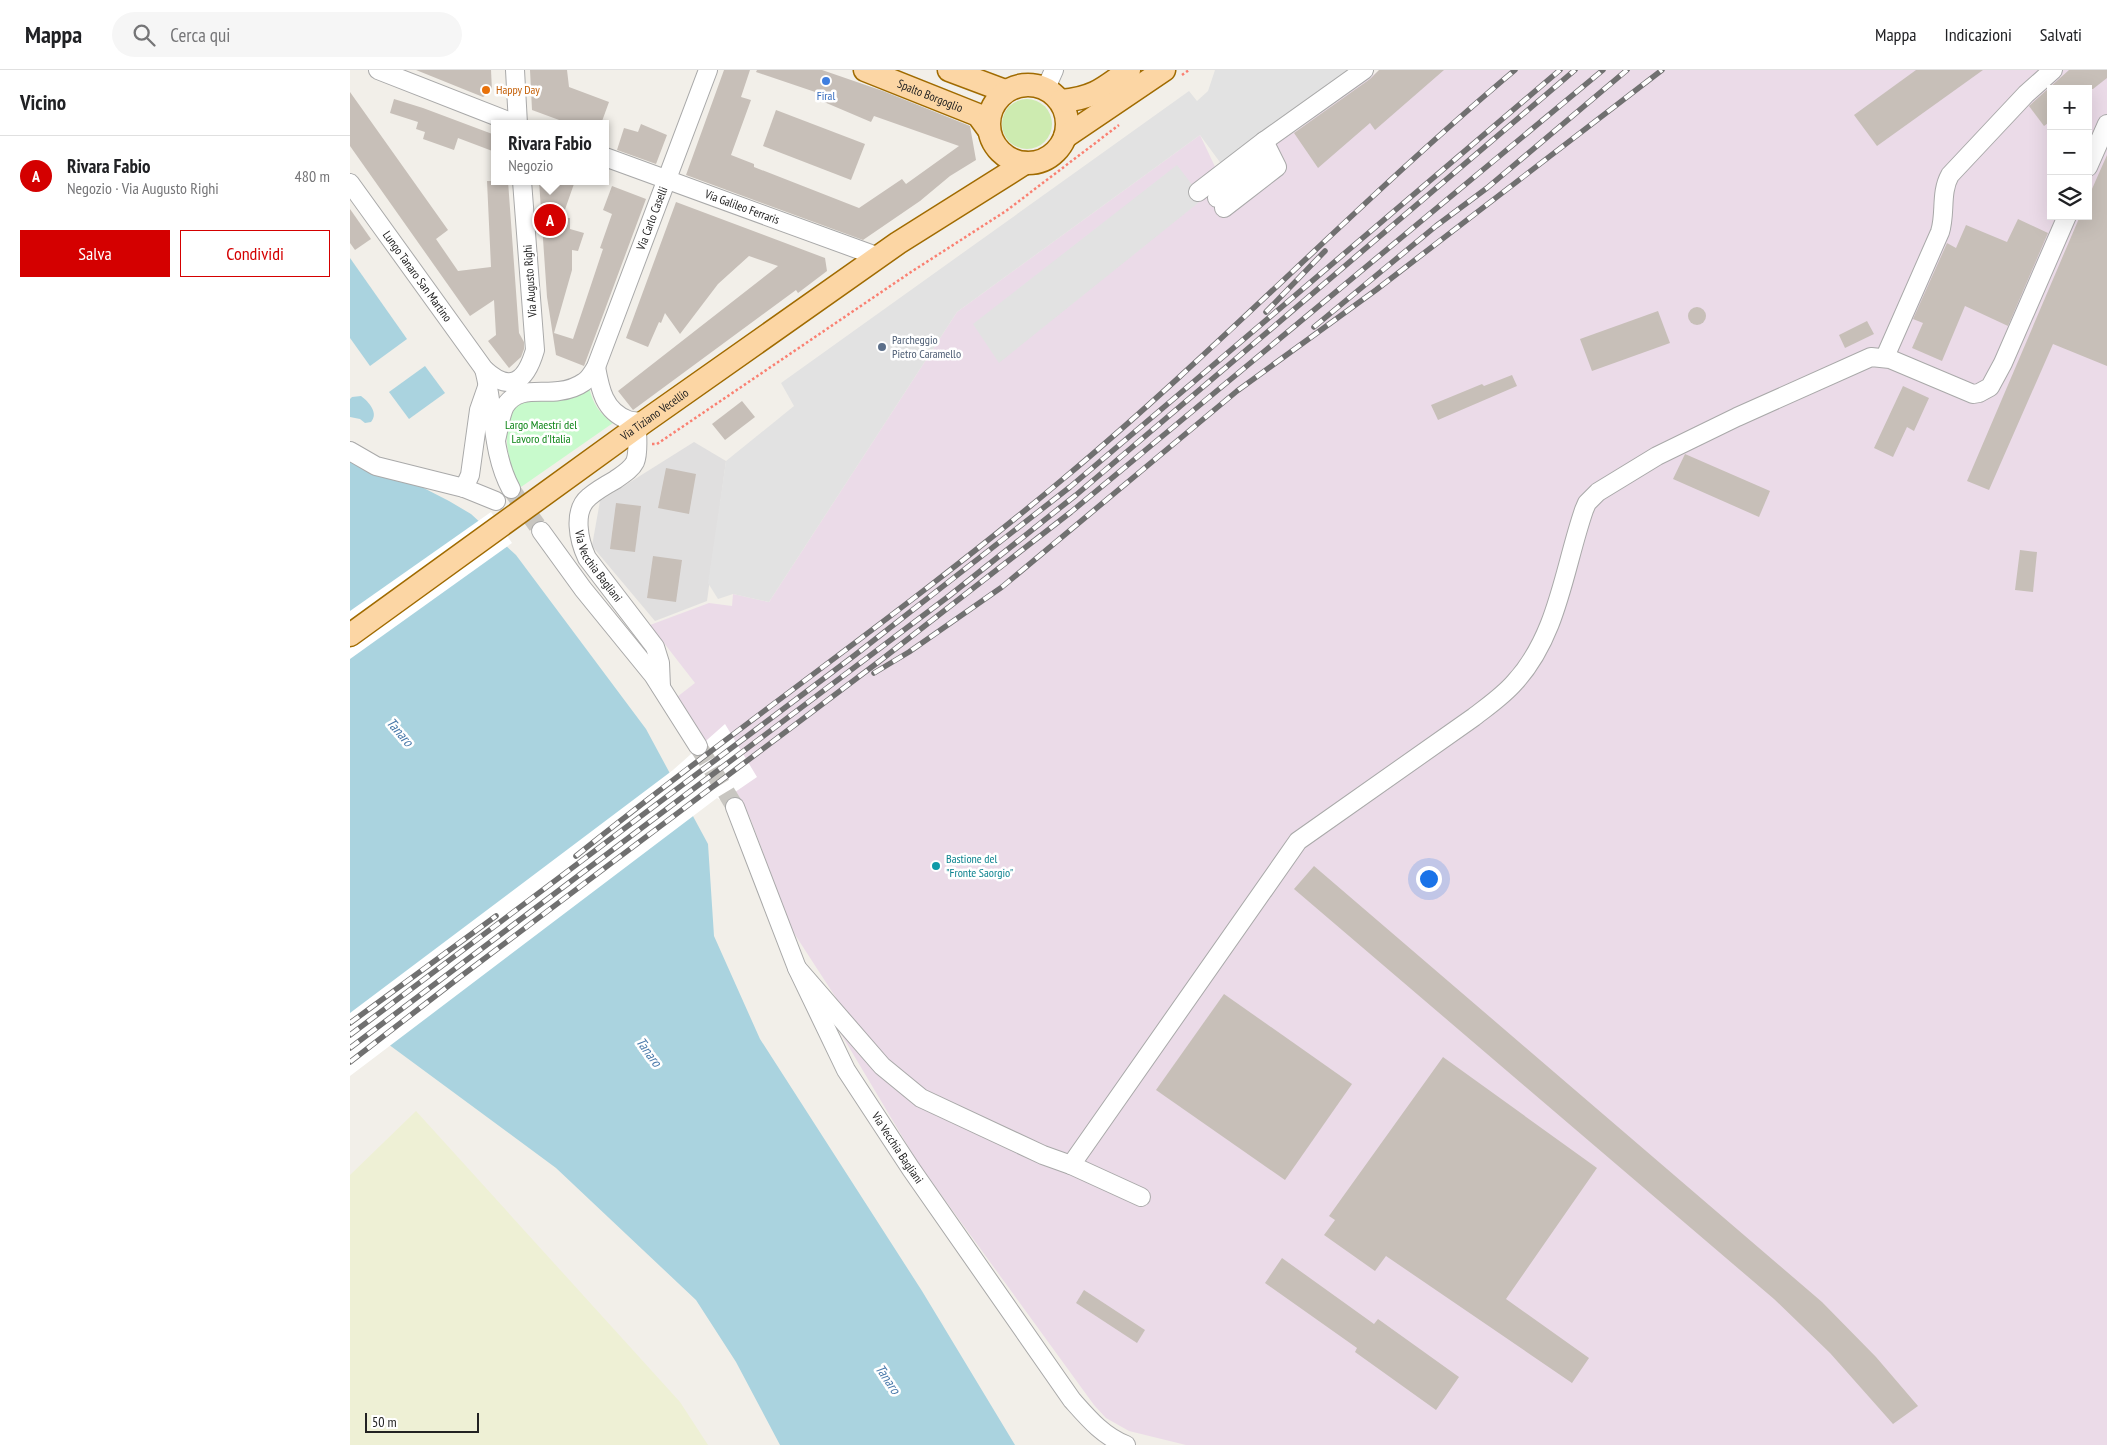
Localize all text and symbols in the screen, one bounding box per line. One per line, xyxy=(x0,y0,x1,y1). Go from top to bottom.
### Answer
search box xyxy=(112,12,462,57)
text: Mappa xyxy=(25,19,82,50)
icon: search xyxy=(130,21,158,49)
text: Cerca qui xyxy=(170,23,230,47)
text: Mappa xyxy=(1875,23,1916,46)
text: Indicazioni xyxy=(1944,23,2012,46)
text: Salvati xyxy=(2040,23,2082,46)
marker: Firal xyxy=(820,75,832,87)
street label: Spalto Borgoglio xyxy=(895,76,965,115)
place label: Happy Day xyxy=(496,82,540,97)
marker: Happy Day xyxy=(480,84,492,96)
map controls xyxy=(2047,85,2092,220)
button: + xyxy=(2047,85,2092,130)
place label: Firal xyxy=(817,88,835,103)
text: Vicino xyxy=(20,89,66,116)
popup xyxy=(491,120,609,185)
button: − xyxy=(2047,130,2092,175)
text: Rivara Fabio xyxy=(508,131,592,155)
text: Rivara Fabio xyxy=(67,154,151,178)
text: Negozio xyxy=(508,155,553,175)
text: A xyxy=(32,166,40,186)
text: 480 m xyxy=(295,166,330,186)
button: layers xyxy=(2047,175,2092,220)
text: Negozio · Via Augusto Righi xyxy=(67,178,219,198)
street label: Via Carlo Caselli xyxy=(632,184,670,253)
street label: Via Galileo Ferraris xyxy=(702,186,782,227)
pin: A xyxy=(534,201,566,239)
street label: Lungo Tanaro San Martino xyxy=(380,228,455,324)
button: Salva xyxy=(20,230,170,277)
button: Condividi xyxy=(180,230,330,277)
street label: Via Augusto Righi xyxy=(519,244,540,319)
place label: Parcheggio Pietro Caramello xyxy=(892,332,961,361)
marker: Parcheggio Pietro Caramello xyxy=(876,341,888,353)
street label: Via Tiziano Vecellio xyxy=(617,385,691,444)
park label: Largo Maestri del Lavoro d'Italia xyxy=(505,417,577,446)
street label: Via Vecchia Bagliani xyxy=(572,528,626,605)
water label: Tanaro xyxy=(383,714,418,751)
place label: Bastione del "Fronte Saorgio" xyxy=(946,851,1013,880)
marker: Bastione del "Fronte Saorgio" xyxy=(930,860,942,872)
your location xyxy=(1416,866,1442,892)
water label: Tanaro xyxy=(632,1034,666,1071)
street label: Via Vecchia Bagliani xyxy=(868,1108,927,1186)
water label: Tanaro xyxy=(872,1361,905,1398)
scale bar xyxy=(365,1410,479,1433)
text: 50 m xyxy=(372,1413,397,1431)

